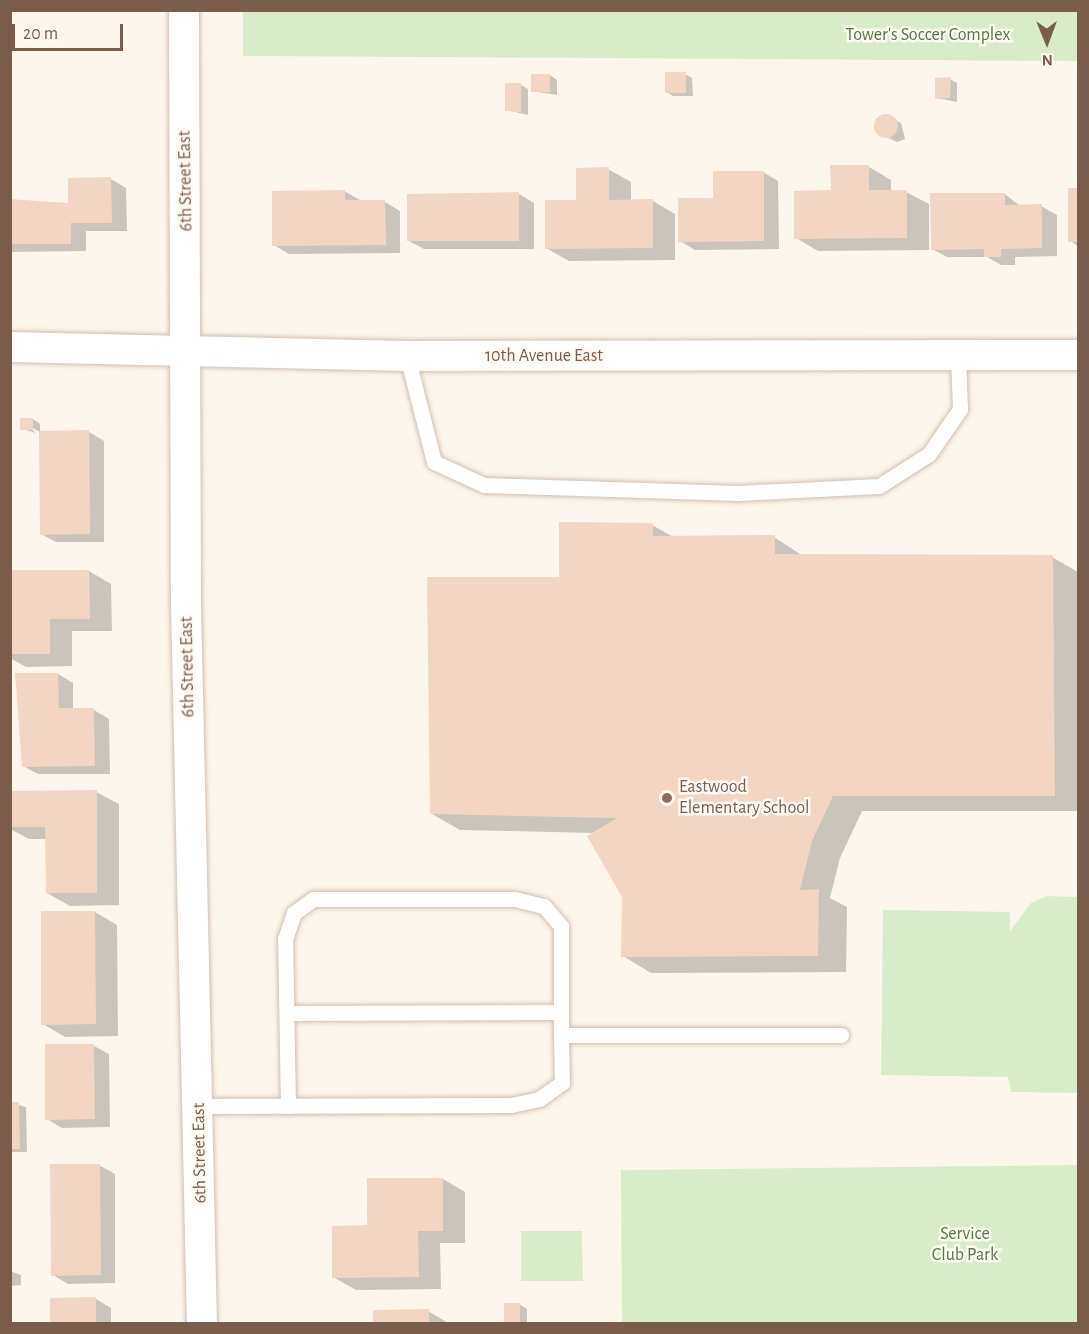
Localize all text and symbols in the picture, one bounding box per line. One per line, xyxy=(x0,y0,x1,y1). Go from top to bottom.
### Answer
scale bar xyxy=(15,12,126,50)
north arrow xyxy=(1017,12,1077,72)
park label: Tower's Soccer Complex xyxy=(846,24,1010,46)
text: 20 m xyxy=(23,25,58,43)
text: N xyxy=(1042,52,1053,68)
street label: 6th Street East xyxy=(174,130,198,232)
street label: 10th Avenue East xyxy=(485,345,603,367)
street label: 6th Street East xyxy=(176,616,200,718)
place label: Eastwood Elementary School xyxy=(679,777,809,820)
marker: Eastwood Elementary School xyxy=(660,791,674,805)
street label: 6th Street East xyxy=(188,1102,212,1204)
park label: Service Club Park xyxy=(932,1224,998,1266)

